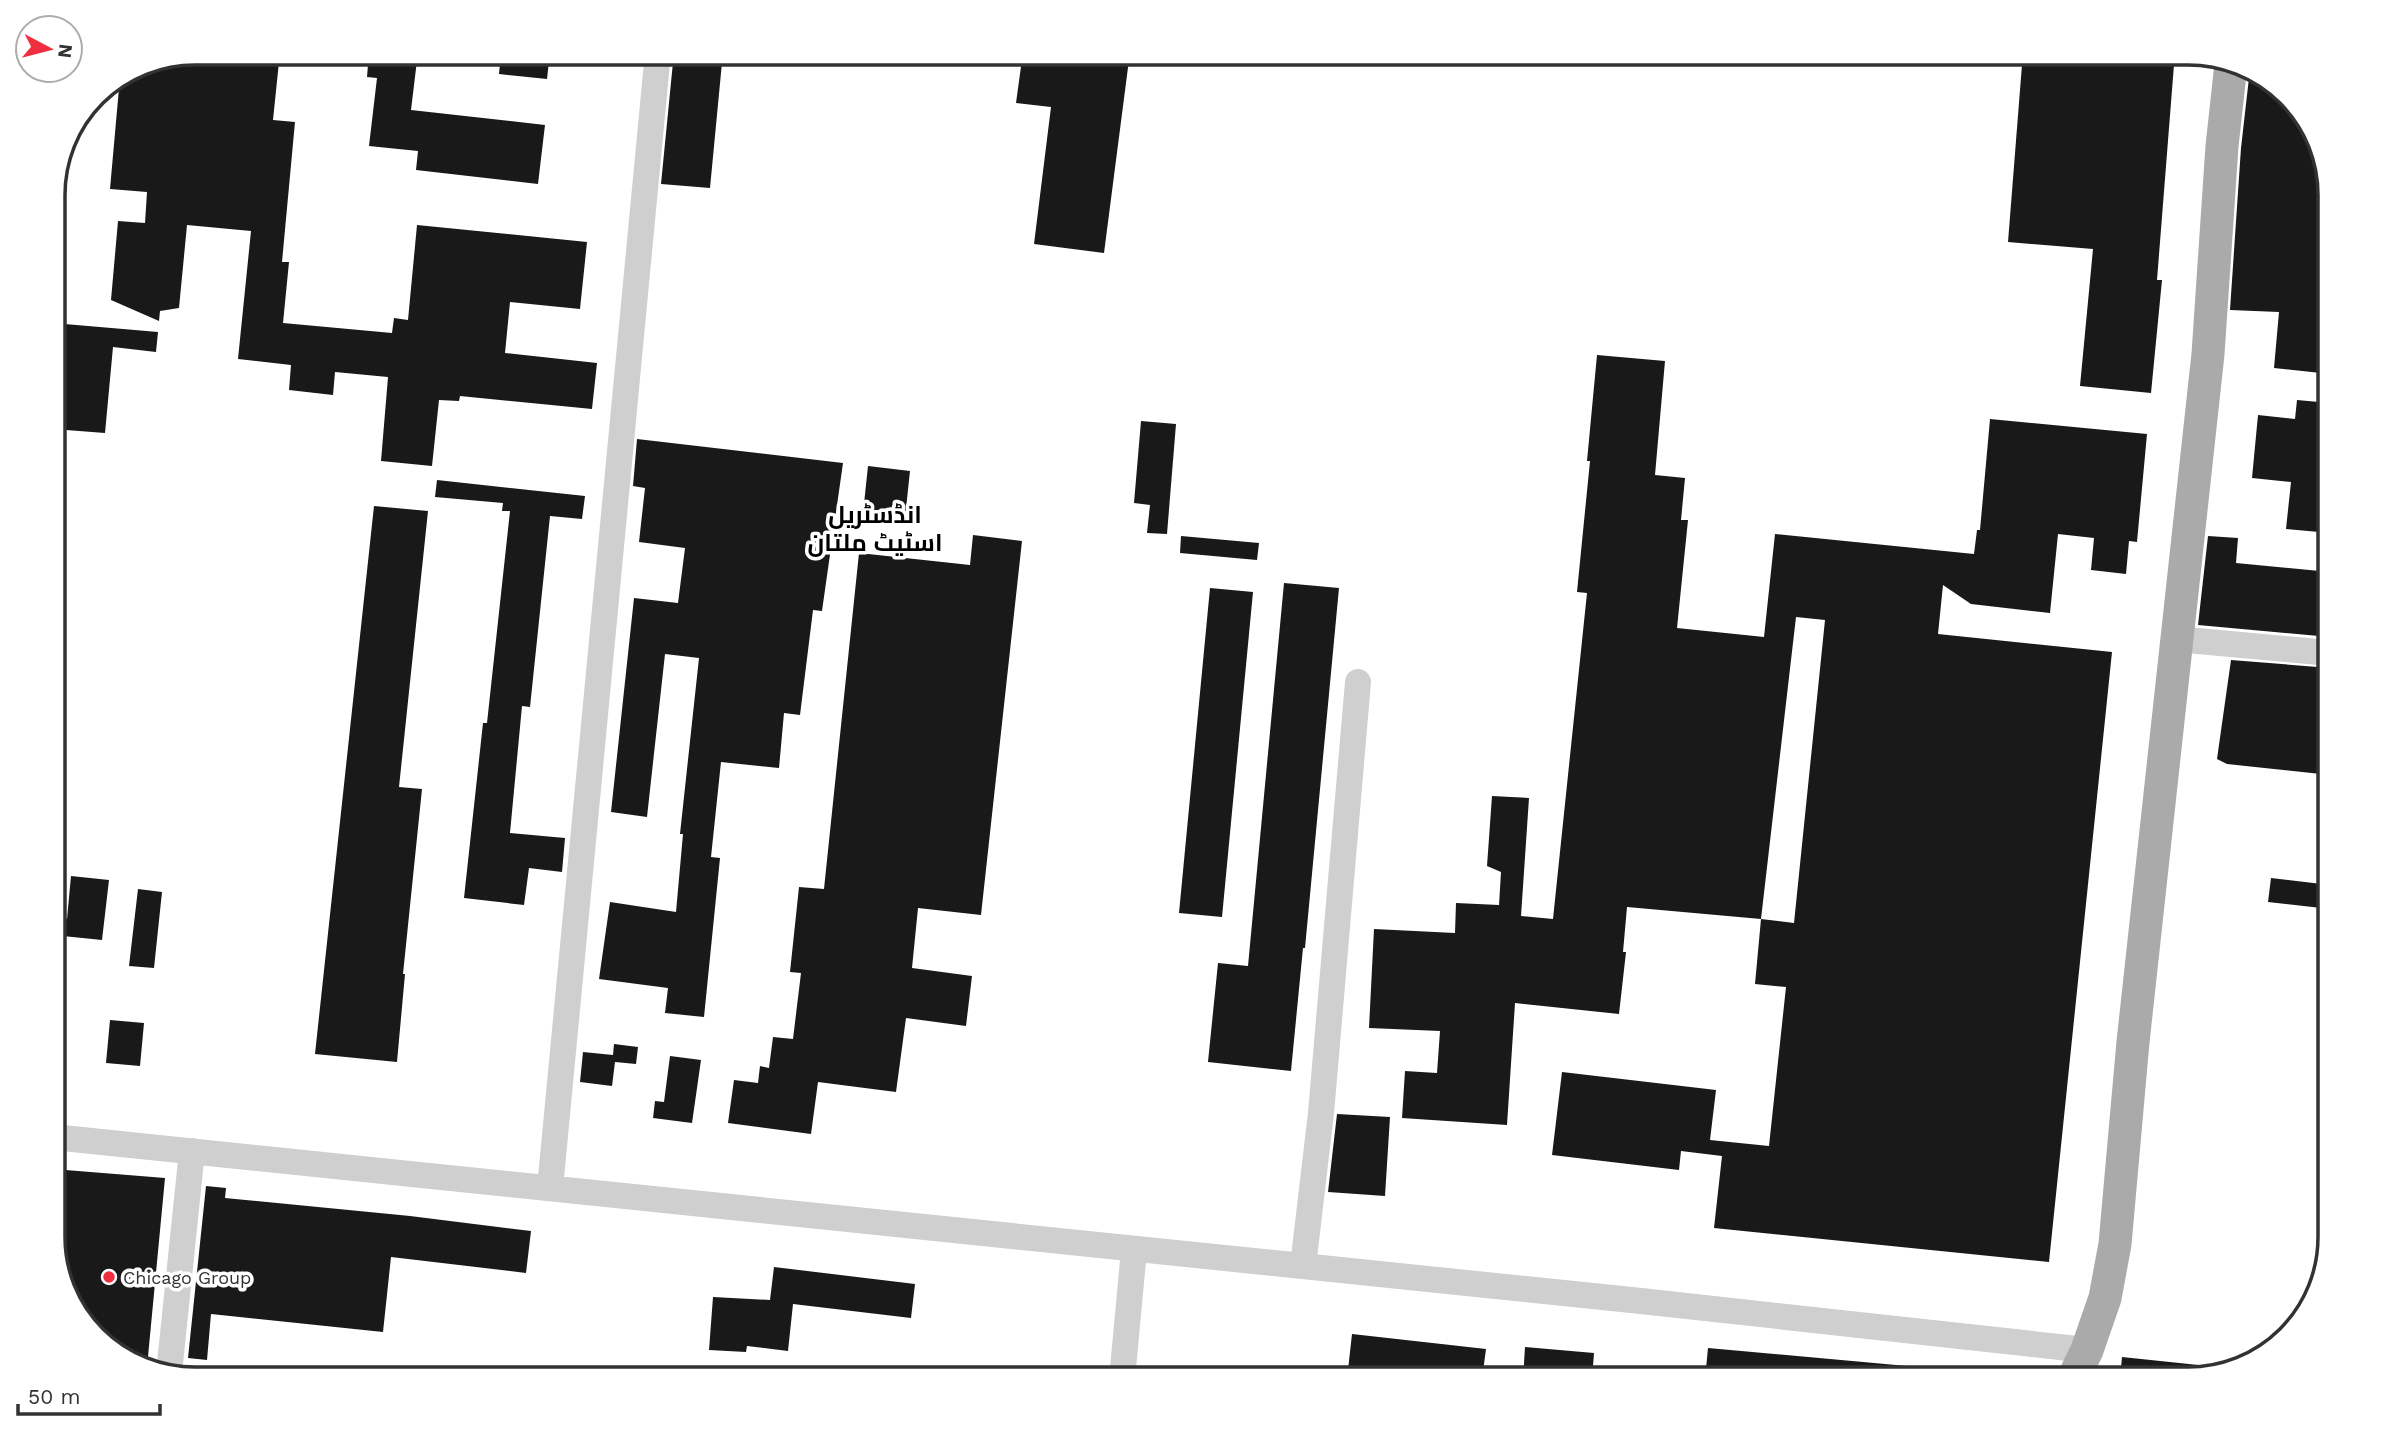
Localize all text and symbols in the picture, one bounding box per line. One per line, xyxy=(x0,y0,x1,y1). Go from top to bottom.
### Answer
north arrow xyxy=(14,14,84,84)
text: N xyxy=(53,43,78,59)
district label: انڈسٹریل اسٹیٹ ملتان xyxy=(808,501,942,557)
place label: Chicago Group xyxy=(123,1267,251,1288)
marker: Chicago Group xyxy=(101,1269,117,1285)
scale bar xyxy=(18,1372,159,1416)
text: 50 m xyxy=(28,1384,80,1409)

